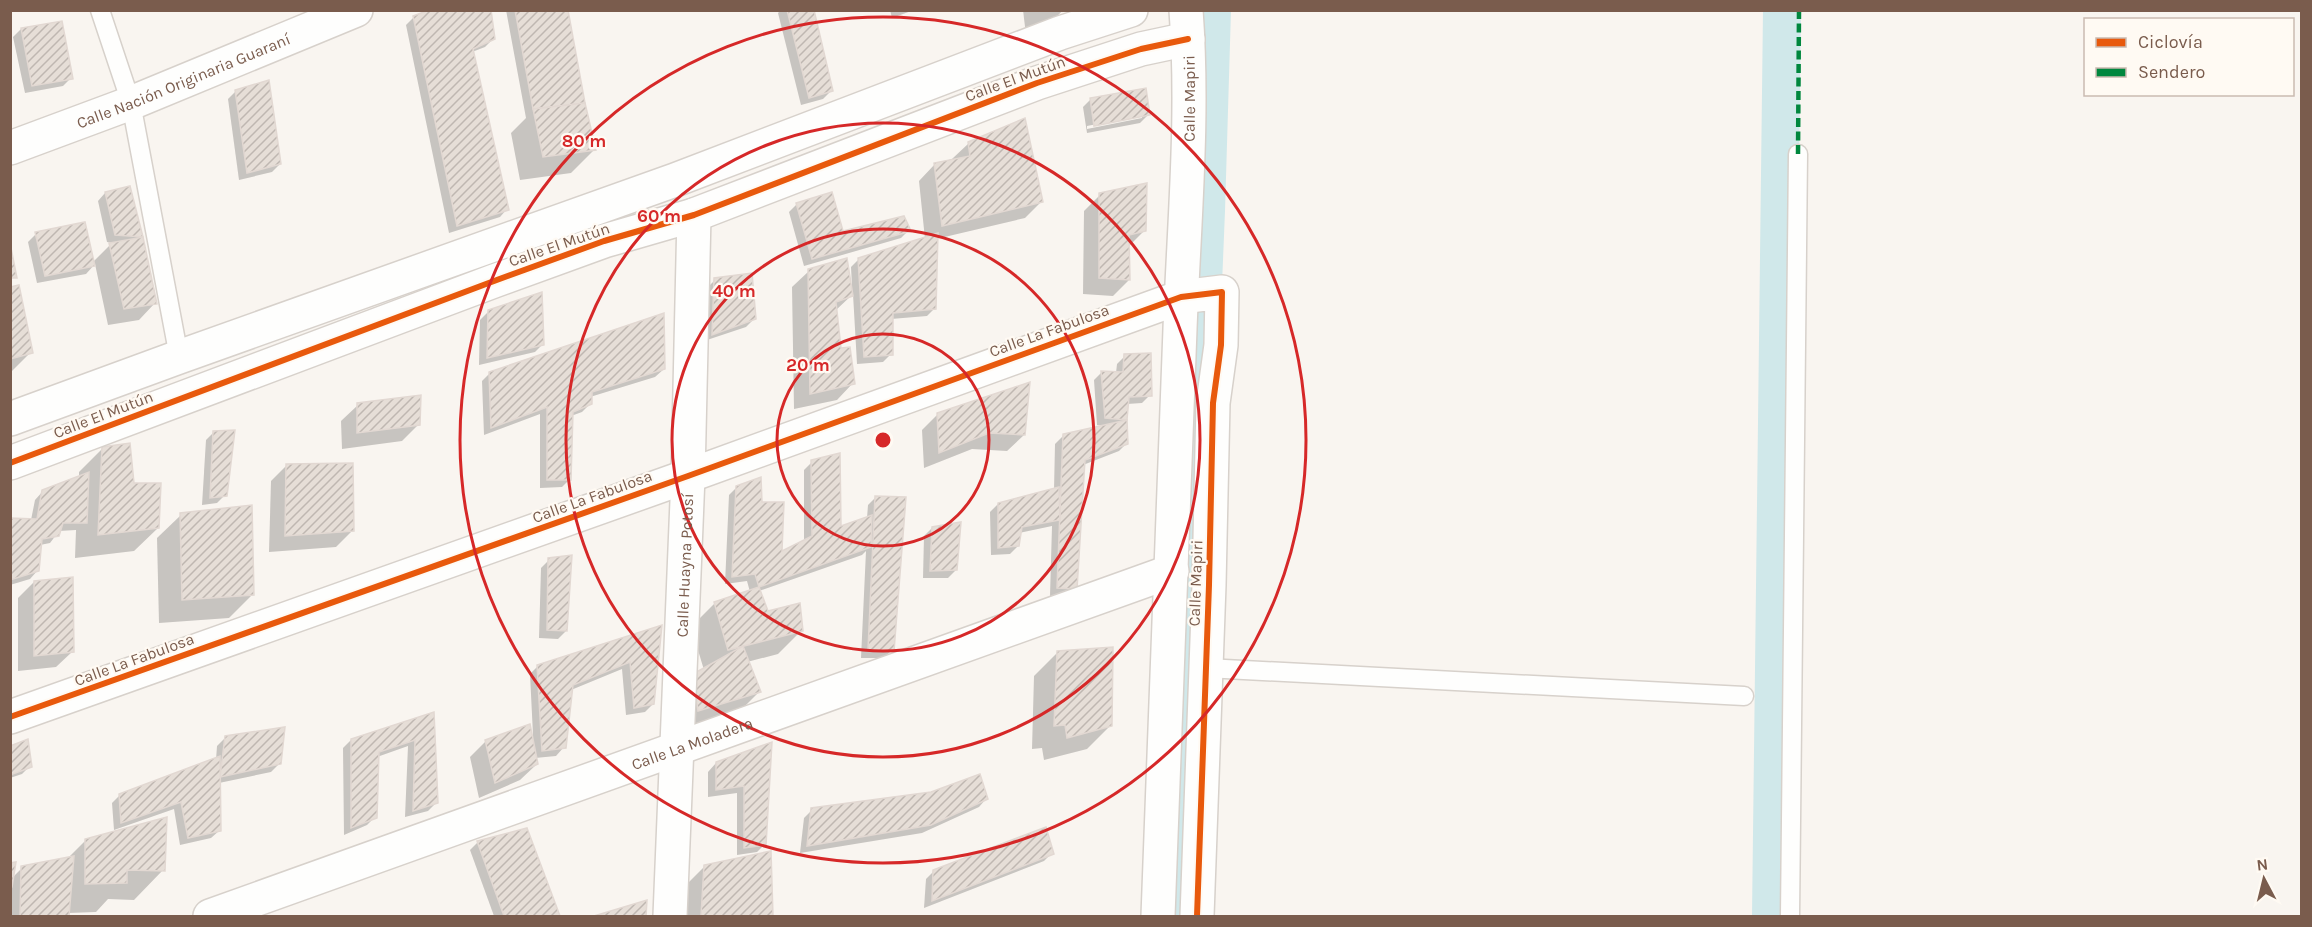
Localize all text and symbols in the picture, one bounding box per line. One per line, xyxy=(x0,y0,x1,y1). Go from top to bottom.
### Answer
legend xyxy=(2084,18,2294,96)
street label: Calle Nación Originaria Guaraní xyxy=(74,29,293,132)
text: Ciclovía xyxy=(2138,31,2203,53)
street label: Calle El Mutún xyxy=(962,52,1068,105)
street label: Calle Mapiri xyxy=(1179,55,1199,142)
text: Sendero xyxy=(2138,61,2205,83)
text: 80 m xyxy=(562,130,606,152)
text: 60 m xyxy=(637,205,681,227)
street label: Calle El Mutún xyxy=(506,218,612,271)
text: 40 m xyxy=(712,280,756,302)
street label: Calle La Fabulosa xyxy=(987,300,1112,361)
text: 20 m xyxy=(786,354,830,376)
street label: Calle El Mutún xyxy=(51,387,156,442)
centre of rings xyxy=(873,430,893,450)
street label: Calle La Fabulosa xyxy=(530,466,655,527)
street label: Calle Huayna Potosí xyxy=(672,493,697,638)
street label: Calle Mapiri xyxy=(1184,539,1207,627)
street label: Calle La Fabulosa xyxy=(72,629,197,690)
street label: Calle La Moladera xyxy=(629,713,755,774)
north arrow xyxy=(2234,849,2294,909)
text: N xyxy=(2255,854,2269,875)

